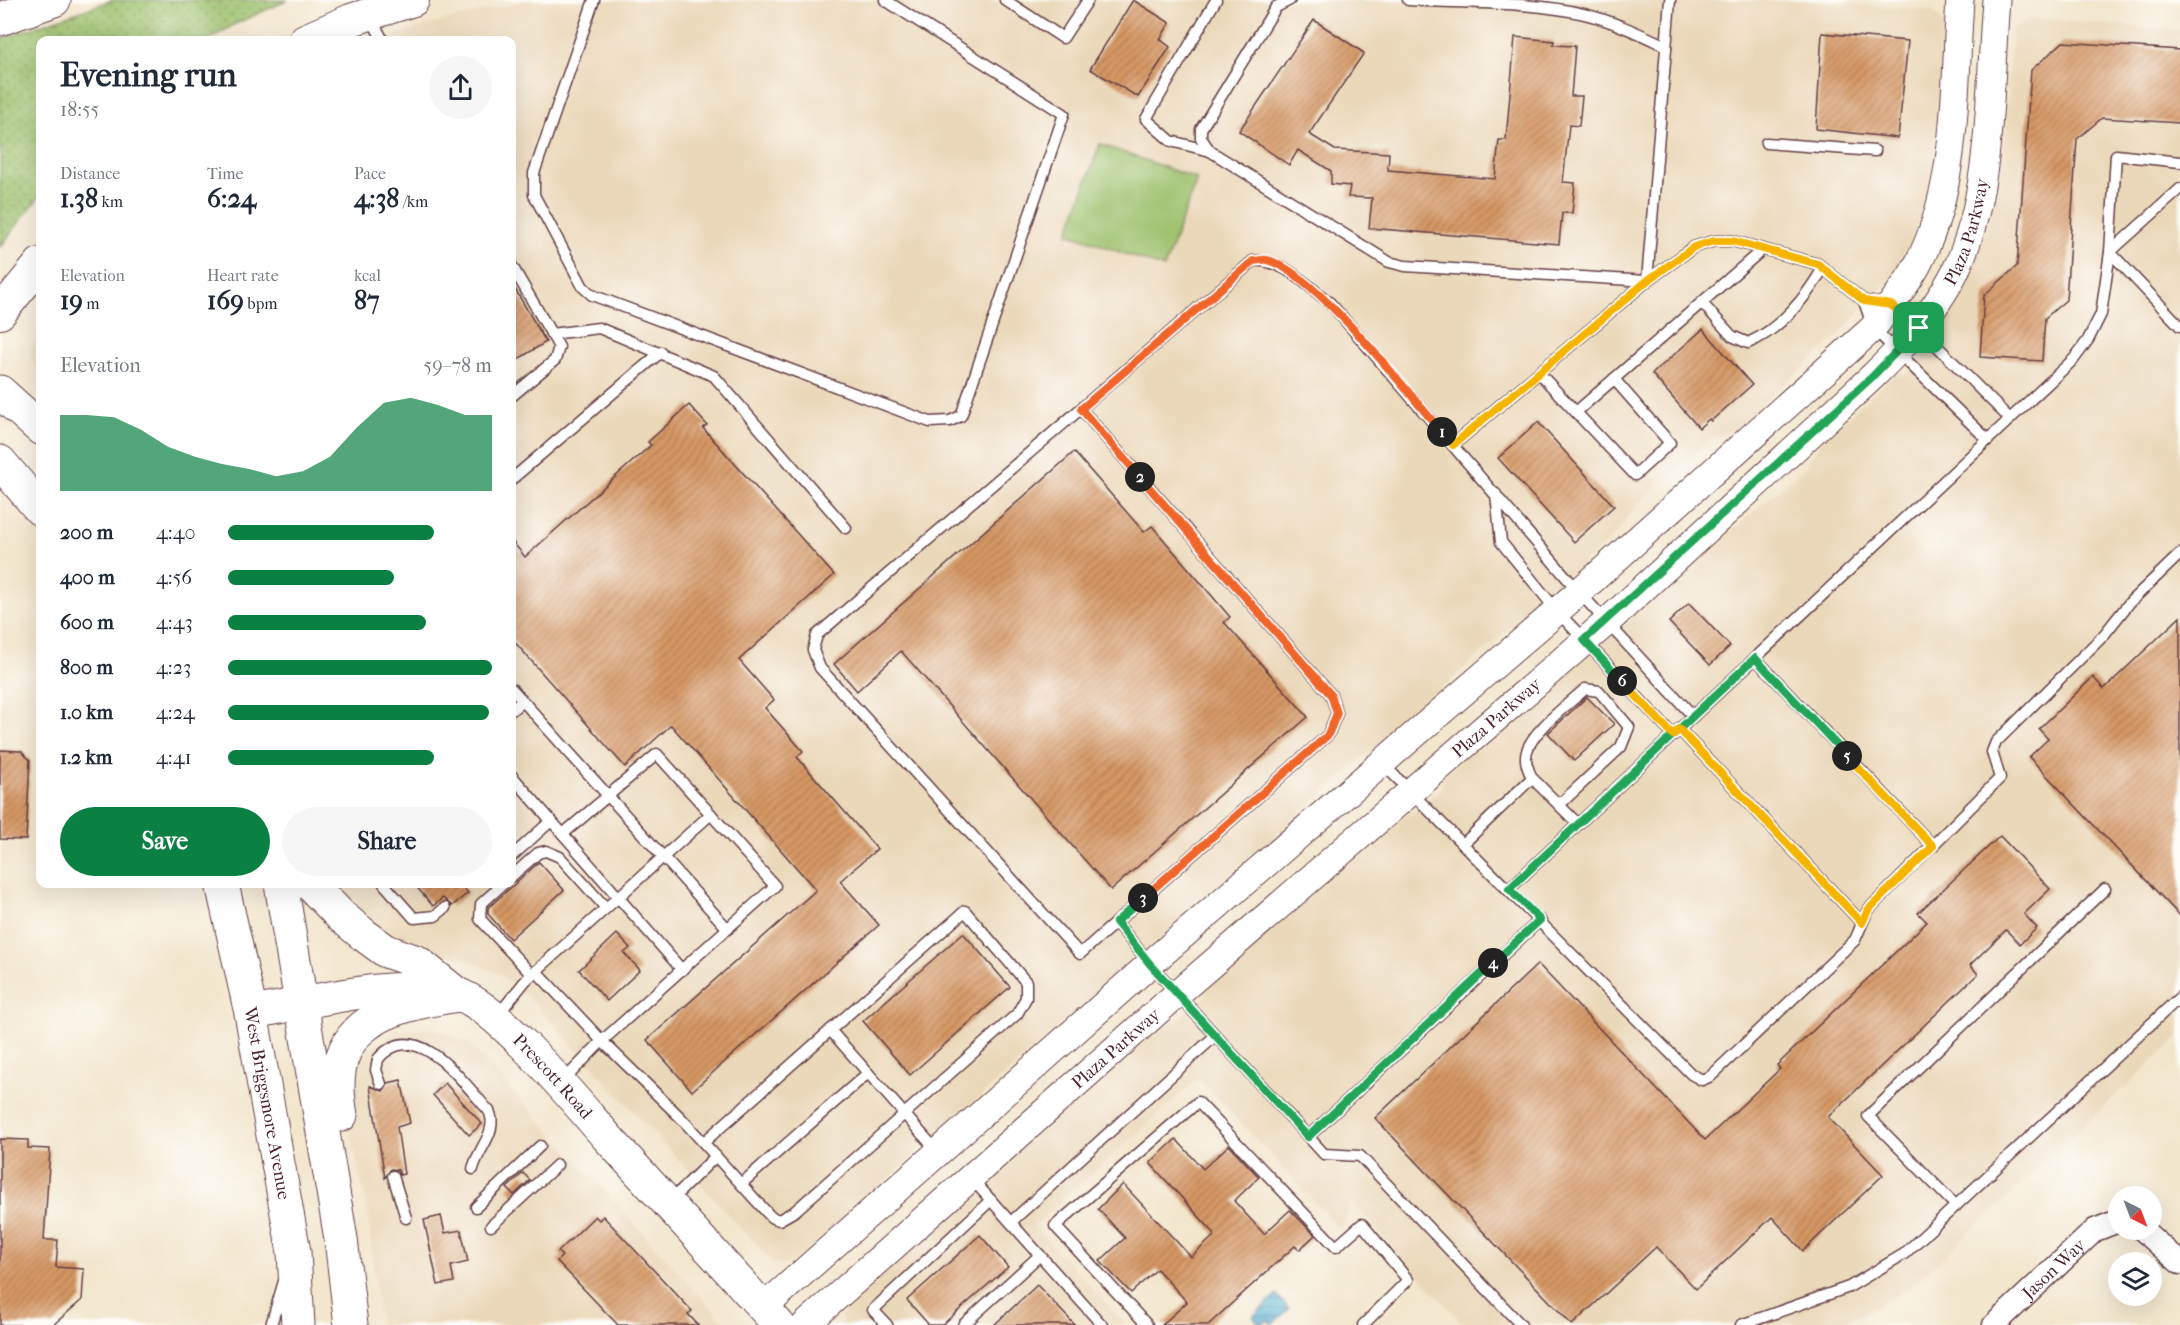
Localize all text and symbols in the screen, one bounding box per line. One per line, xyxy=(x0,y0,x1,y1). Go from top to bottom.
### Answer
text: Evening run xyxy=(60,56,237,95)
button: share xyxy=(429,56,492,119)
text: 18:55 xyxy=(60,98,99,121)
text: Distance xyxy=(60,164,120,183)
text: Time xyxy=(207,164,243,183)
text: Pace xyxy=(354,164,386,183)
street label: Plaza Parkway xyxy=(1940,176,1993,289)
text: 1.38 xyxy=(60,183,98,214)
text: 6:24 xyxy=(207,183,256,214)
text: 4:38 xyxy=(354,183,399,214)
text: km xyxy=(98,192,123,211)
text: /km xyxy=(399,192,428,211)
text: Elevation xyxy=(60,266,125,285)
text: Heart rate xyxy=(207,266,279,285)
text: kcal xyxy=(354,266,381,285)
text: 19 xyxy=(60,285,83,316)
text: 169 xyxy=(207,285,244,316)
text: 87 xyxy=(354,285,380,316)
text: m xyxy=(83,294,100,313)
text: bpm xyxy=(244,294,278,313)
pin xyxy=(1893,302,1944,353)
icon: arrive xyxy=(1902,311,1935,344)
text: Elevation xyxy=(60,354,141,377)
text: 59–78 m xyxy=(424,354,492,377)
pin: 1 xyxy=(1427,417,1457,447)
text: 1 xyxy=(1439,422,1445,441)
pin: 2 xyxy=(1125,462,1155,492)
text: 2 xyxy=(1136,467,1144,486)
text: 200 m xyxy=(60,521,113,544)
text: 4:40 xyxy=(156,521,196,544)
text: 400 m xyxy=(60,566,115,589)
text: 4:56 xyxy=(156,566,192,589)
text: 600 m xyxy=(60,611,114,634)
text: 4:43 xyxy=(156,611,193,634)
text: 800 m xyxy=(60,656,113,679)
text: 4:23 xyxy=(156,656,191,679)
pin: 6 xyxy=(1607,666,1637,696)
text: 6 xyxy=(1618,671,1626,690)
street label: Plaza Parkway xyxy=(1448,673,1546,762)
text: 1.0 km xyxy=(60,701,113,724)
text: 4:24 xyxy=(156,701,195,724)
pin: 5 xyxy=(1832,741,1862,771)
text: 1.2 km xyxy=(60,746,113,769)
text: 4:41 xyxy=(156,746,192,769)
text: 5 xyxy=(1844,746,1850,765)
button: Save xyxy=(60,807,270,876)
button: Share xyxy=(282,807,492,876)
pin: 3 xyxy=(1128,883,1158,913)
text: 3 xyxy=(1140,888,1146,907)
pin: 4 xyxy=(1478,948,1508,978)
text: 4 xyxy=(1488,953,1498,972)
street label: Plaza Parkway xyxy=(1068,1003,1166,1094)
street label: West Briggsmore Avenue xyxy=(239,1004,294,1201)
street label: Prescott Road xyxy=(508,1030,597,1124)
north arrow xyxy=(2108,1186,2162,1240)
map controls xyxy=(2108,1186,2162,1306)
street label: Jason Way xyxy=(2017,1234,2091,1305)
button: layers xyxy=(2108,1252,2162,1306)

